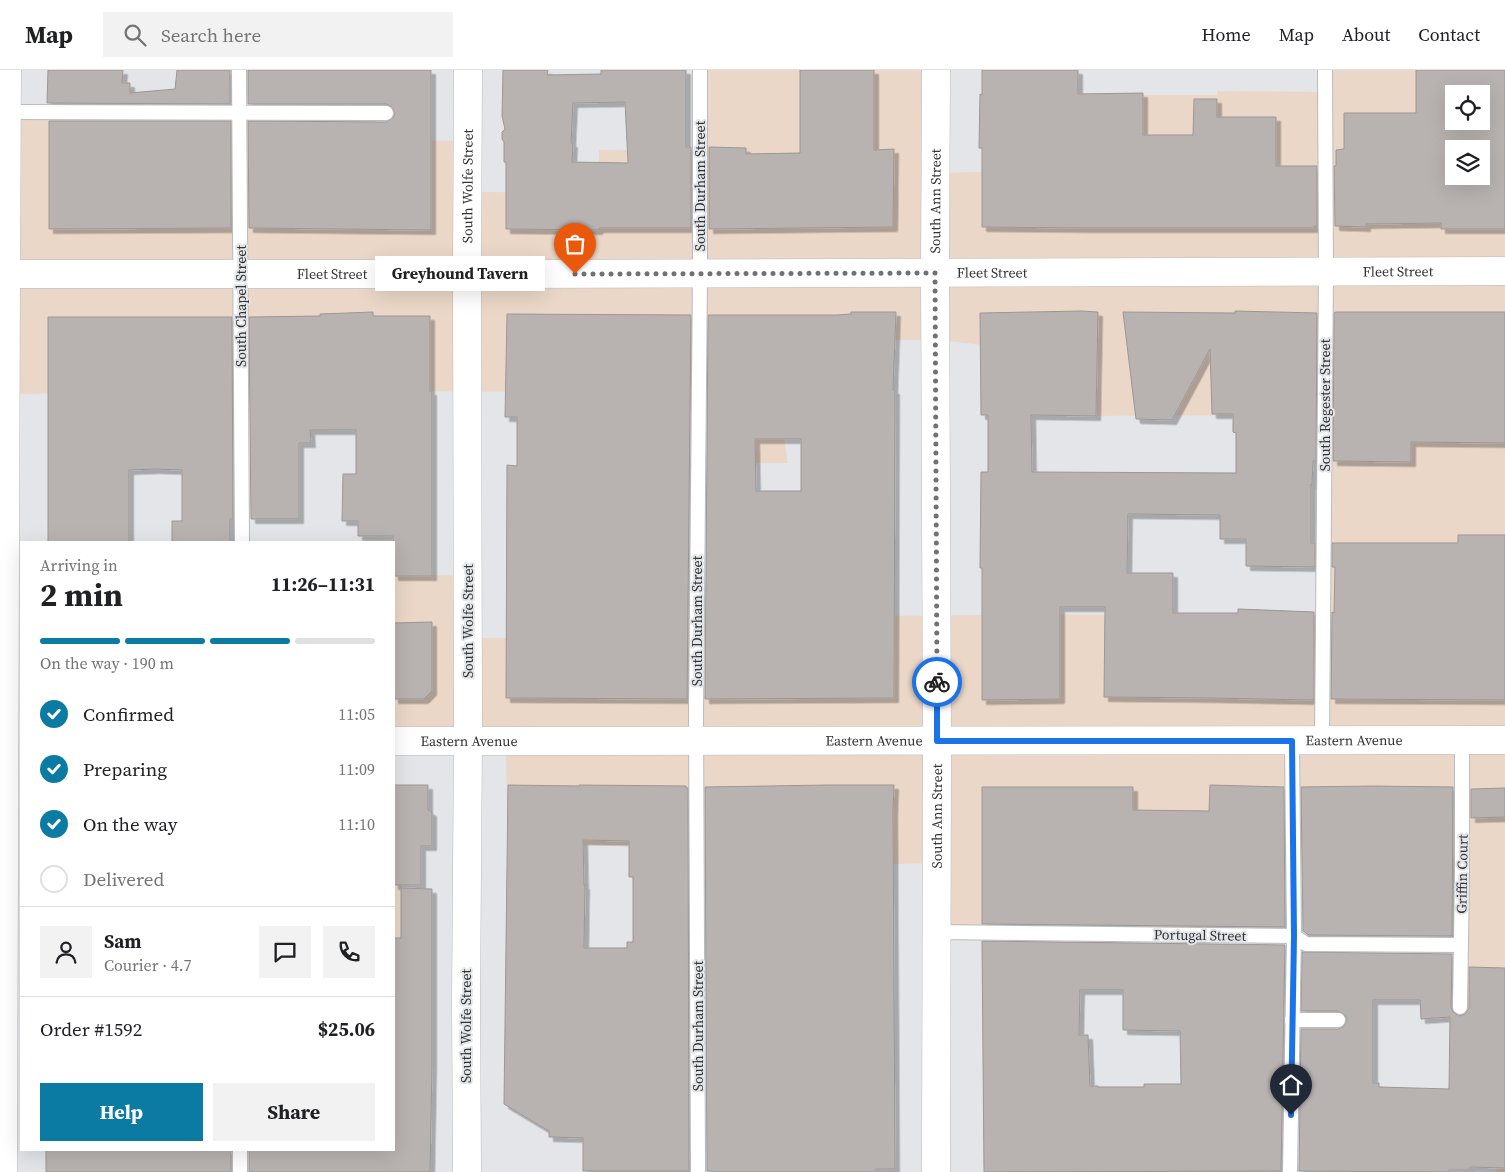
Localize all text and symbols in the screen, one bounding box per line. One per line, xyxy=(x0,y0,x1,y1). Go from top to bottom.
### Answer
search box xyxy=(103,12,453,57)
text: Map xyxy=(25,18,73,51)
icon: search xyxy=(121,21,149,49)
text: Search here xyxy=(161,22,261,48)
text: Home xyxy=(1202,22,1251,47)
text: Map xyxy=(1279,22,1314,47)
text: About xyxy=(1342,22,1390,47)
text: Contact xyxy=(1418,22,1480,47)
map controls xyxy=(1445,85,1490,185)
button: locate xyxy=(1445,85,1490,130)
street label: South Durham Street xyxy=(690,120,710,251)
street label: South Wolfe Street xyxy=(457,128,478,243)
button: layers xyxy=(1445,140,1490,185)
street label: South Ann Street xyxy=(925,148,946,254)
pin xyxy=(554,223,596,274)
icon: bag xyxy=(561,230,589,258)
street label: South Chapel Street xyxy=(231,245,251,367)
callout: Greyhound Tavern xyxy=(375,256,545,292)
street label: Fleet Street xyxy=(1363,261,1434,281)
text: Greyhound Tavern xyxy=(392,262,528,284)
street label: Fleet Street xyxy=(957,262,1028,283)
street label: Fleet Street xyxy=(297,264,368,284)
street label: South Regester Street xyxy=(1315,338,1335,471)
text: Arriving in xyxy=(40,554,118,576)
street label: South Durham Street xyxy=(687,555,707,686)
street label: South Wolfe Street xyxy=(458,563,478,678)
text: 11:26–11:31 xyxy=(271,571,375,597)
text: 2 min xyxy=(40,573,123,617)
text: On the way · 190 m xyxy=(40,652,174,674)
courier xyxy=(912,657,962,707)
icon: bike xyxy=(923,668,951,696)
icon: check xyxy=(40,700,68,728)
text: Confirmed xyxy=(83,701,174,727)
text: 11:05 xyxy=(338,703,375,725)
street label: Eastern Avenue xyxy=(1305,730,1403,750)
street label: Eastern Avenue xyxy=(420,731,518,751)
street label: Eastern Avenue xyxy=(825,731,923,751)
icon: check xyxy=(40,755,68,783)
text: Preparing xyxy=(83,756,167,782)
text: 11:09 xyxy=(338,758,375,780)
street label: South Ann Street xyxy=(927,763,947,868)
icon: check xyxy=(40,810,68,838)
text: On the way xyxy=(83,811,178,837)
text: 11:10 xyxy=(338,813,375,835)
street label: Griffin Court xyxy=(1451,834,1473,914)
text: Delivered xyxy=(83,866,164,892)
street label: Portugal Street xyxy=(1154,924,1247,946)
button: person xyxy=(40,926,92,978)
button: chat xyxy=(259,926,311,978)
button: phone xyxy=(323,926,375,978)
text: Sam xyxy=(104,928,142,954)
text: Courier · 4.7 xyxy=(104,954,192,976)
street label: South Durham Street xyxy=(688,960,708,1091)
street label: South Wolfe Street xyxy=(456,968,476,1083)
text: Order #1592 xyxy=(40,1016,142,1042)
text: $25.06 xyxy=(318,1016,375,1042)
pin xyxy=(1270,1064,1312,1115)
icon: home xyxy=(1277,1071,1305,1099)
button: Help xyxy=(40,1083,203,1141)
button: Share xyxy=(213,1083,375,1141)

